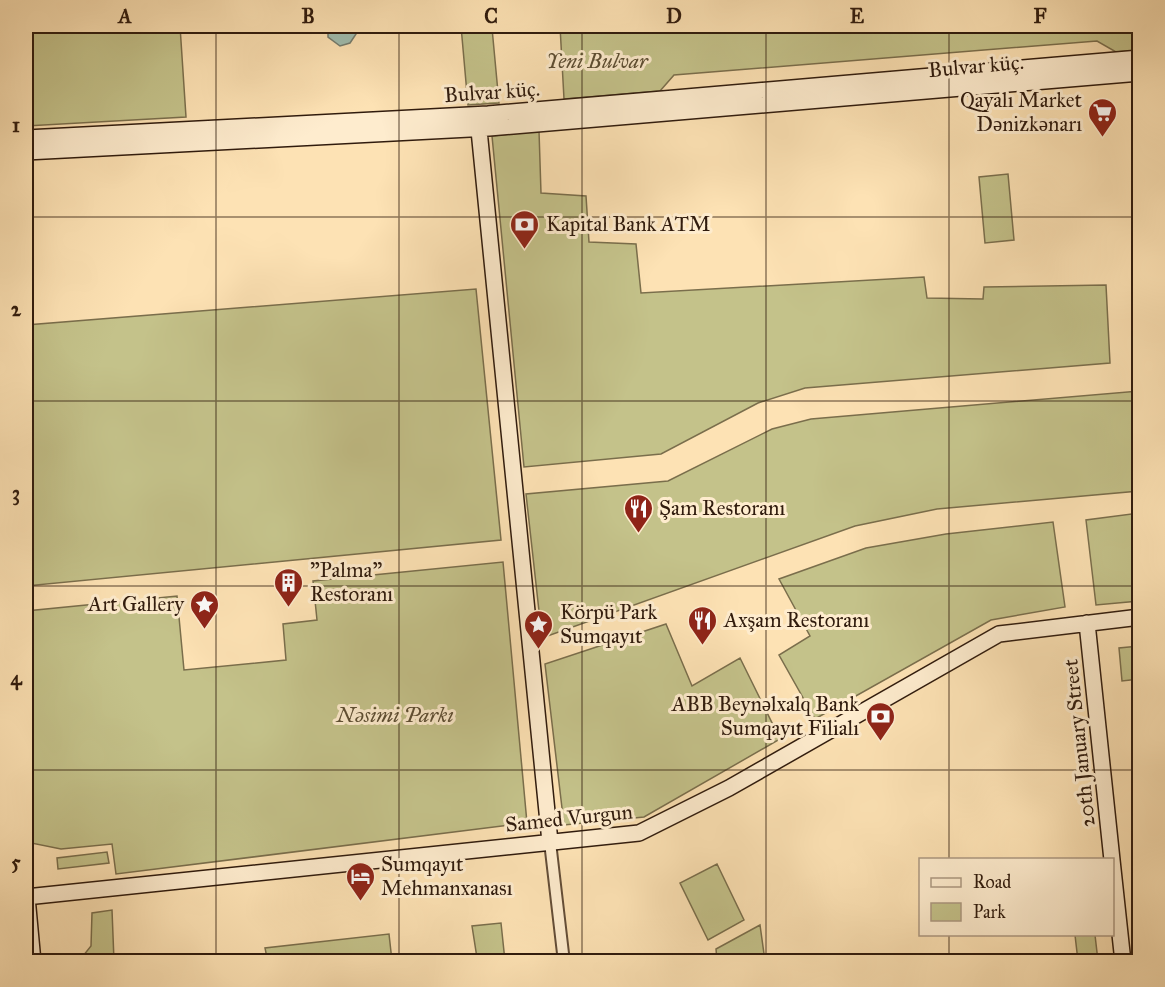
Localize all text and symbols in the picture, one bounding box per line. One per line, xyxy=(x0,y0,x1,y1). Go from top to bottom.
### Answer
text: A xyxy=(116,4,132,28)
text: B xyxy=(301,4,315,28)
text: C xyxy=(484,4,498,28)
text: D xyxy=(666,4,682,28)
text: E xyxy=(850,4,865,28)
text: F xyxy=(1033,4,1047,28)
park label: Yeni Bulvar xyxy=(546,48,649,74)
street label: Bulvar küç. xyxy=(927,49,1025,83)
street label: Bulvar küç. xyxy=(443,76,541,108)
place label: Qayalı Market Dənizkənarı xyxy=(960,87,1083,137)
supermarket icon: Qayalı Market Dənizkənarı xyxy=(1087,96,1119,138)
text: 1 xyxy=(12,113,20,137)
bank icon: Kapital Bank ATM xyxy=(509,208,541,250)
place label: Kapital Bank ATM xyxy=(546,211,710,237)
text: 2 xyxy=(11,297,22,321)
text: 3 xyxy=(12,481,20,506)
restaurant icon: Şam Restoranı xyxy=(622,492,654,534)
place label: Şam Restoranı xyxy=(659,495,785,521)
place label: "Palma" Restoranı xyxy=(310,557,393,607)
building icon: "Palma" Restoranı xyxy=(273,566,305,608)
place icon: Art Gallery xyxy=(189,588,221,630)
place label: Art Gallery xyxy=(87,591,185,617)
place label: Körpü Park Sumqayıt xyxy=(560,599,658,649)
restaurant icon: Axşam Restoranı xyxy=(687,604,719,646)
place label: Axşam Restoranı xyxy=(723,607,869,633)
place icon: Körpü Park Sumqayıt xyxy=(523,608,555,650)
street label: 20th January Street xyxy=(1057,657,1101,828)
text: 4 xyxy=(10,666,22,691)
place label: ABB Beynəlxalq Bank Sumqayıt Filialı xyxy=(671,691,859,741)
bank icon: ABB Beynəlxalq Bank Sumqayıt Filialı xyxy=(864,700,896,742)
park label: Nəsimi Parkı xyxy=(335,702,454,728)
street label: Samed Vurgun xyxy=(504,798,634,838)
text: 5 xyxy=(11,850,21,874)
place label: Sumqayıt Mehmanxanası xyxy=(381,851,513,901)
legend xyxy=(919,858,1114,936)
hotel icon: Sumqayıt Mehmanxanası xyxy=(344,860,376,902)
text: Road xyxy=(973,871,1011,893)
text: Park xyxy=(973,901,1006,923)

